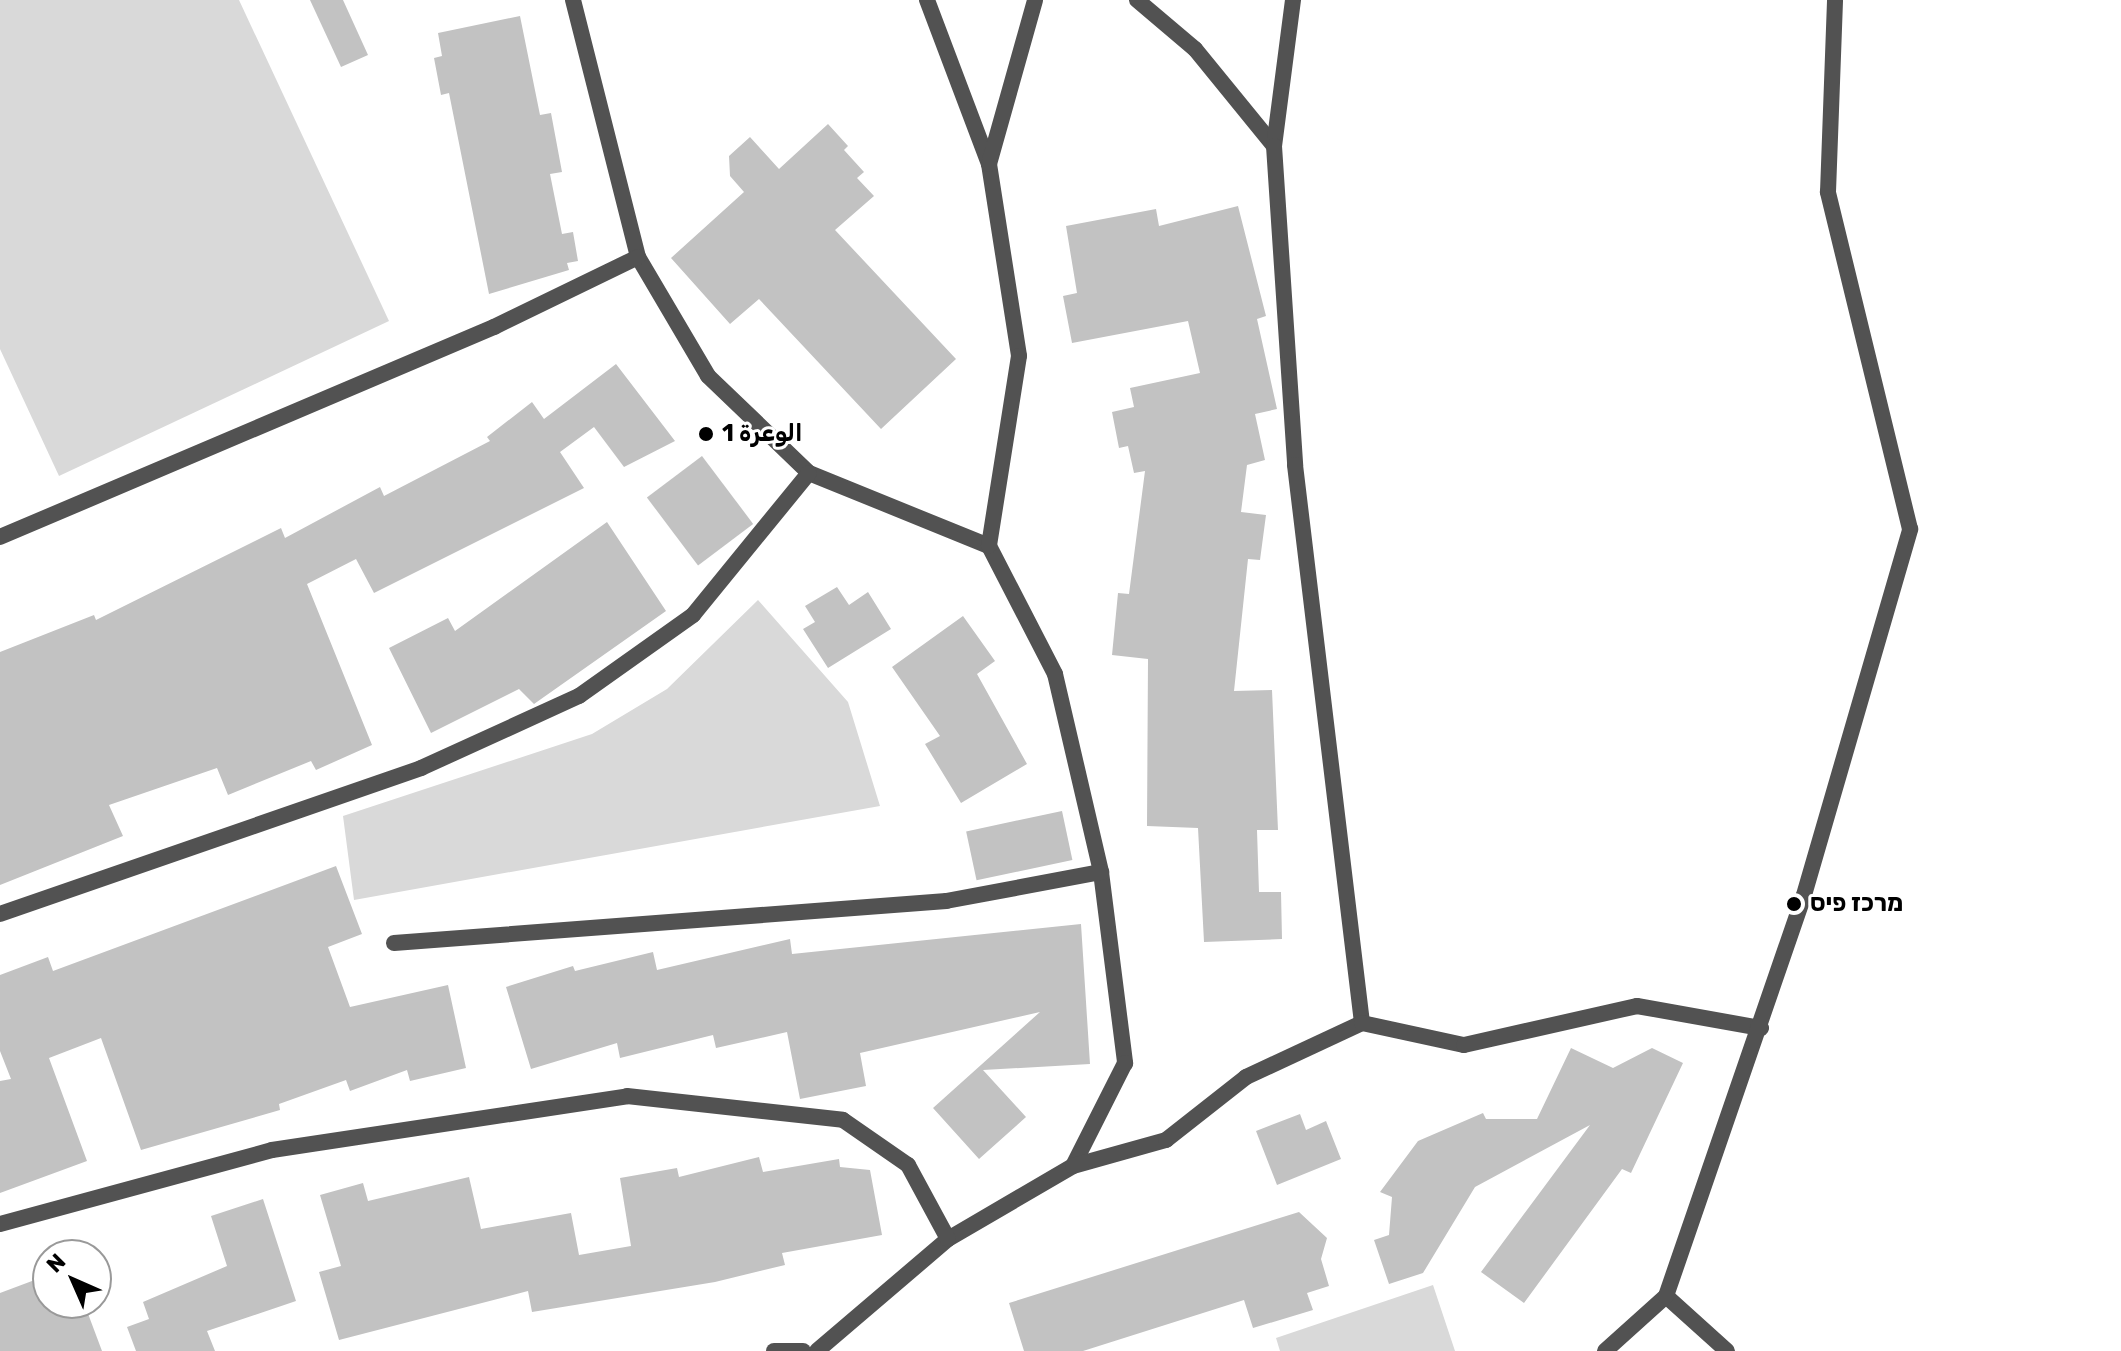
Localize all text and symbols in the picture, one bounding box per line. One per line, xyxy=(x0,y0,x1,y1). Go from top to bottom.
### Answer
place label: الوعرة 1 xyxy=(722,420,803,448)
marker: الوعرة 1 xyxy=(697,425,715,443)
place label: מרכז פיס xyxy=(1810,890,1904,918)
marker: מרכז פיס xyxy=(1785,895,1803,913)
north arrow xyxy=(32,1239,112,1319)
text: N xyxy=(41,1248,71,1278)

